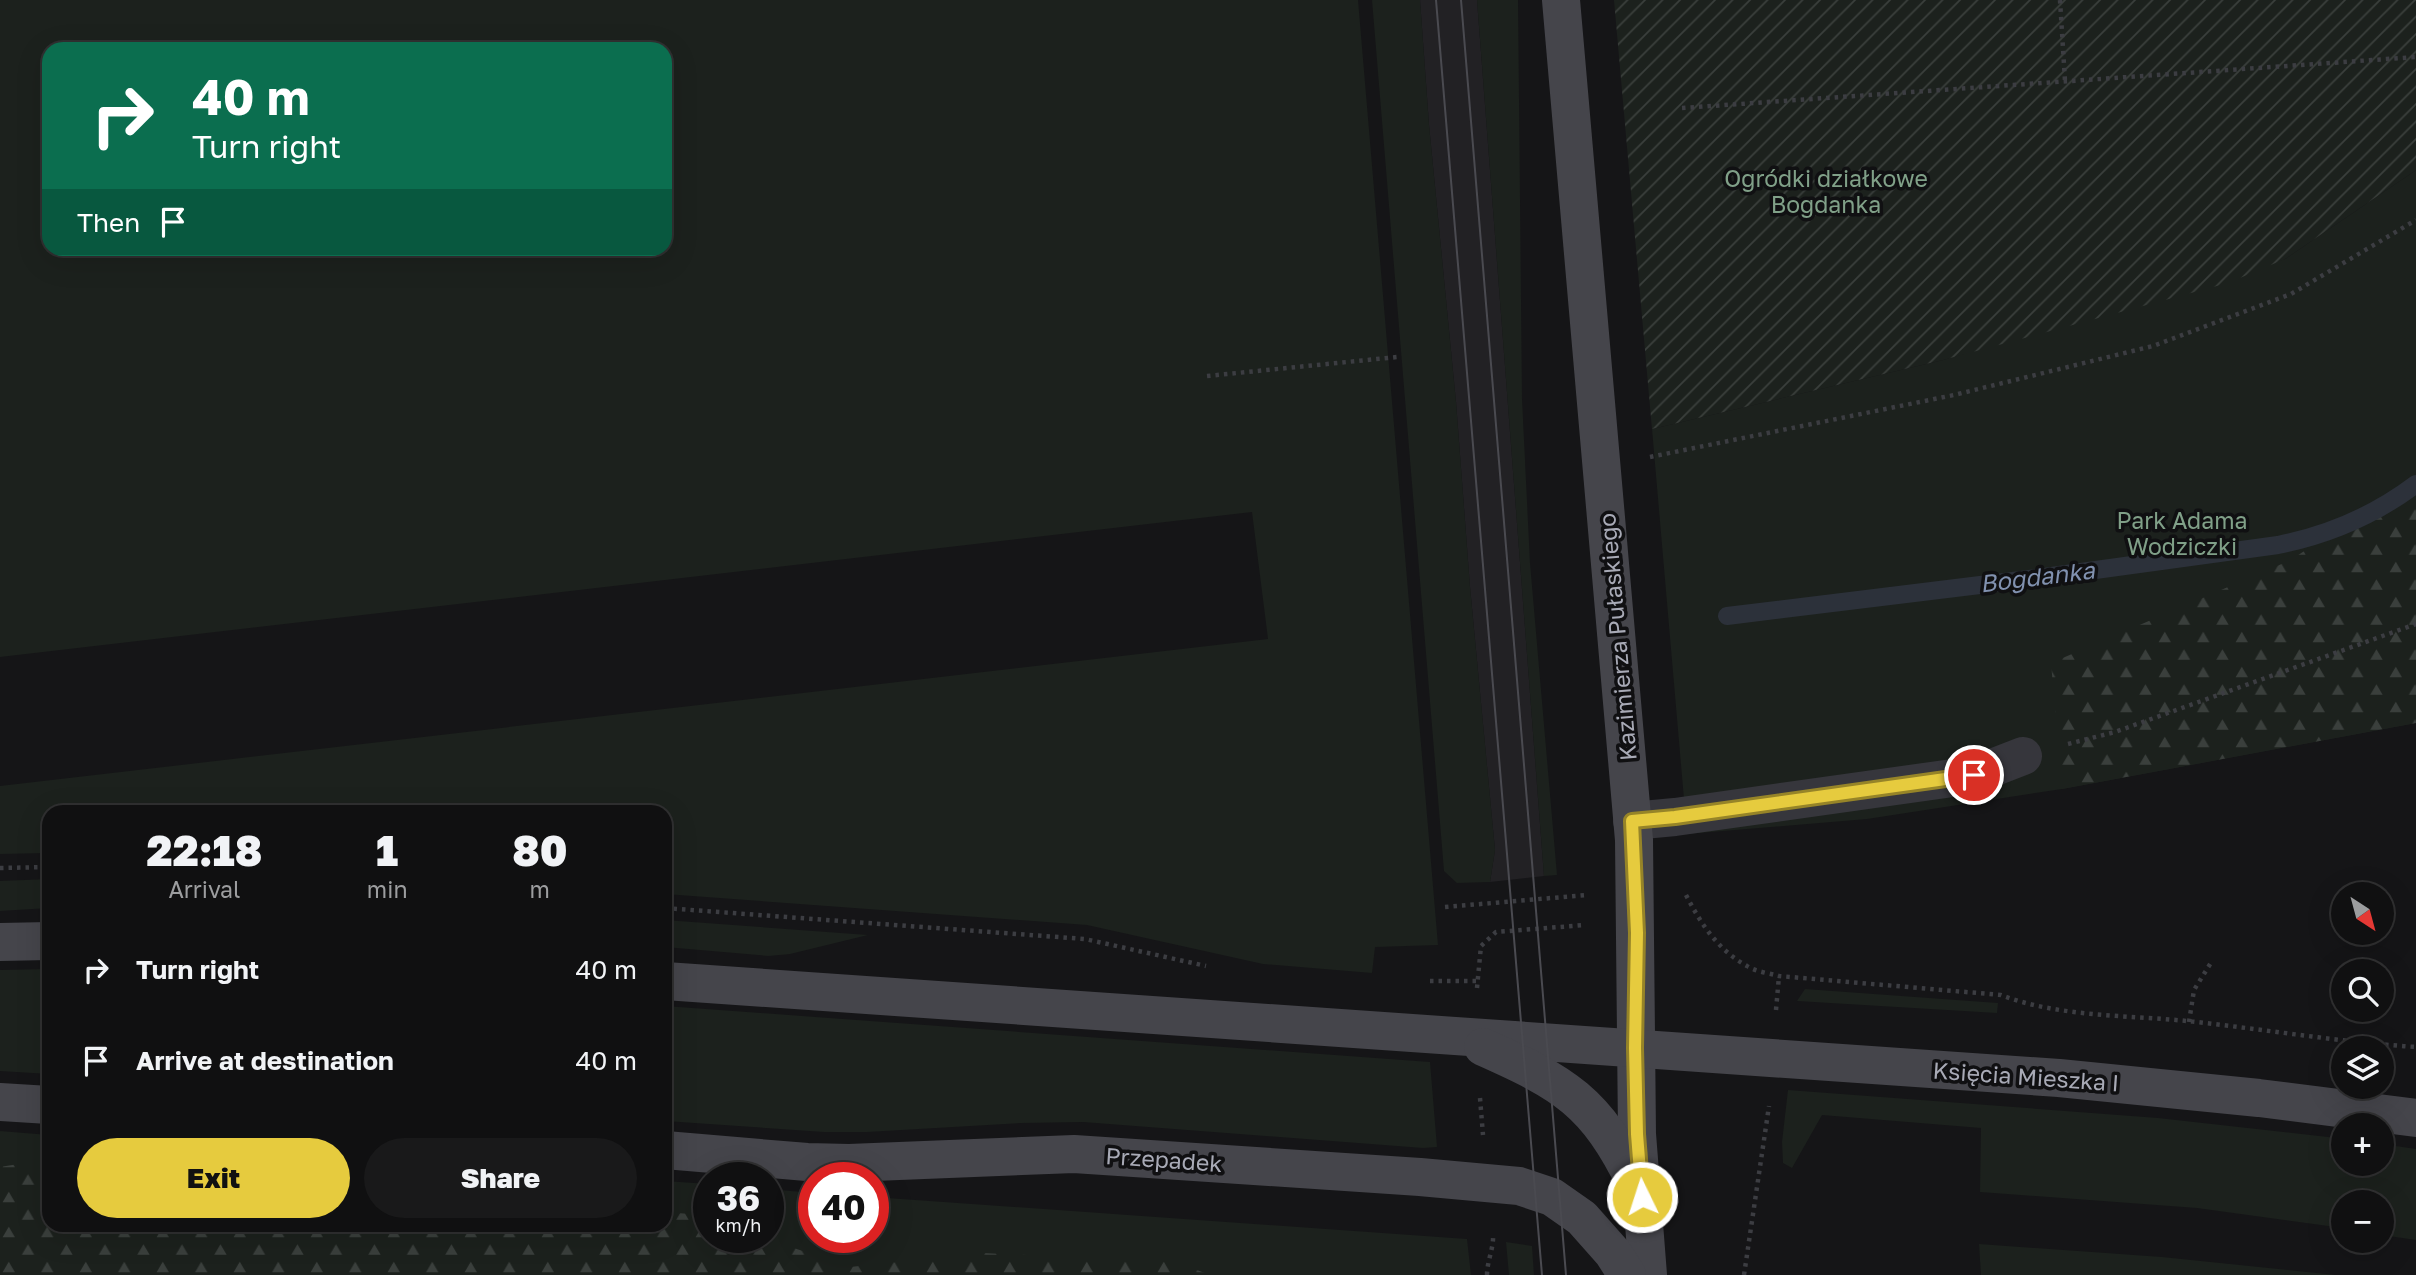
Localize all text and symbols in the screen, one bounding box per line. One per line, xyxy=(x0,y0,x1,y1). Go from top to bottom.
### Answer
text: 40 m xyxy=(192,67,310,126)
icon: right xyxy=(77,70,168,161)
text: Turn right xyxy=(192,127,341,165)
park label: Ogródki działkowe Bogdanka xyxy=(1724,164,1928,218)
icon: arrive xyxy=(154,203,192,241)
text: Then xyxy=(77,207,140,238)
park label: Park Adama Wodziczki xyxy=(2116,506,2248,560)
street label: Kazimierza Pułaskiego xyxy=(1592,512,1642,762)
water label: Bogdanka xyxy=(1978,554,2097,598)
pin xyxy=(1944,745,2004,805)
icon: arrive xyxy=(1955,756,1993,794)
text: 22:18 xyxy=(147,825,262,875)
text: 1 xyxy=(376,825,398,875)
text: 80 xyxy=(512,825,567,875)
text: Arrival xyxy=(168,875,240,903)
text: min xyxy=(367,875,408,903)
text: m xyxy=(530,875,550,903)
north arrow xyxy=(2331,882,2394,945)
map controls xyxy=(2331,882,2394,1253)
icon: right xyxy=(77,951,115,989)
text: Turn right xyxy=(136,954,259,985)
text: 40 m xyxy=(576,954,637,985)
button: search xyxy=(2331,959,2394,1022)
button: layers xyxy=(2331,1036,2394,1099)
icon: arrive xyxy=(77,1042,115,1080)
text: Arrive at destination xyxy=(136,1045,394,1076)
text: 40 m xyxy=(576,1045,637,1076)
street label: Księcia Mieszka I xyxy=(1932,1056,2120,1096)
button: + xyxy=(2331,1113,2394,1176)
button: Exit xyxy=(77,1138,350,1218)
button: Share xyxy=(364,1138,637,1218)
street label: Przepadek xyxy=(1105,1141,1223,1177)
position arrow xyxy=(1605,1160,1679,1234)
speed limit sign: 40 xyxy=(798,1162,889,1253)
text: 36 xyxy=(717,1177,760,1219)
button: − xyxy=(2331,1190,2394,1253)
text: km/h xyxy=(716,1214,761,1236)

